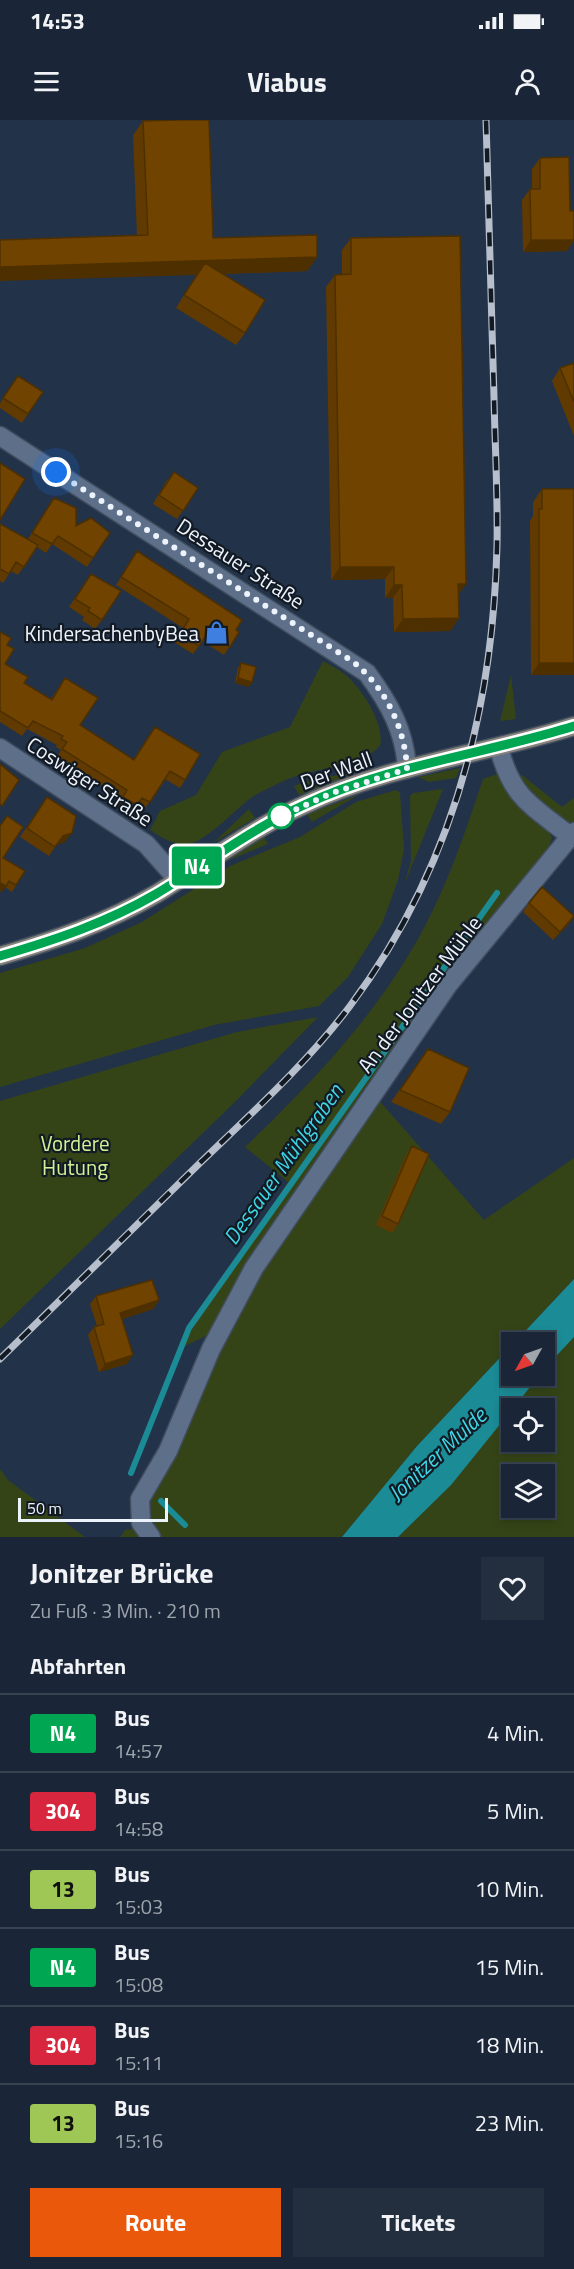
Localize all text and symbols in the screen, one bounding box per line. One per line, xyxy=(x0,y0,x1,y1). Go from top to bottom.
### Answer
text: 14:53 xyxy=(30,4,85,38)
text: Viabus xyxy=(247,61,327,102)
icon: menu xyxy=(30,65,63,98)
icon: person xyxy=(511,65,544,98)
your location xyxy=(41,457,71,487)
street label: Dessauer Straße xyxy=(171,510,311,616)
place label: KindersachenbyBea xyxy=(25,617,199,649)
shop icon: KindersachenbyBea xyxy=(204,620,230,646)
street label: Coswiger Straße xyxy=(21,728,159,834)
street label: Der Wall xyxy=(295,742,377,798)
unlabelled marker xyxy=(268,803,294,829)
line badge: N4 xyxy=(170,846,224,886)
text: N4 xyxy=(184,850,210,882)
street label: An der Jonitzer Mühle xyxy=(349,909,489,1079)
water label: Dessauer Mühlgraben xyxy=(215,1076,352,1252)
park label: Vordere Hutung xyxy=(40,1127,110,1183)
north arrow xyxy=(501,1332,555,1386)
map controls xyxy=(501,1332,555,1518)
water label: Jonitzer Mulde xyxy=(380,1398,495,1509)
button: locate xyxy=(501,1398,555,1452)
button: layers xyxy=(501,1464,555,1518)
scale bar xyxy=(18,1495,168,1522)
text: 50 m xyxy=(27,1496,62,1520)
text: Jonitzer Brücke xyxy=(30,1551,214,1594)
button: heart xyxy=(481,1557,544,1620)
text: Zu Fuß · 3 Min. · 210 m xyxy=(30,1595,221,1626)
text: Abfahrten xyxy=(30,1649,126,1683)
text: Bus xyxy=(114,1701,150,1735)
text: 4 Min. xyxy=(487,1716,544,1750)
text: N4 xyxy=(50,1717,76,1749)
text: 14:57 xyxy=(114,1735,163,1766)
text: Bus xyxy=(114,1779,150,1813)
text: 5 Min. xyxy=(487,1794,544,1828)
text: 304 xyxy=(45,1795,81,1827)
text: 14:58 xyxy=(114,1813,163,1844)
text: Bus xyxy=(114,1857,150,1891)
text: 10 Min. xyxy=(475,1872,544,1906)
text: 13 xyxy=(51,1873,75,1905)
text: 15:03 xyxy=(114,1891,163,1922)
text: Bus xyxy=(114,1935,150,1969)
text: 15 Min. xyxy=(475,1950,544,1984)
text: N4 xyxy=(50,1951,76,1983)
text: 15:08 xyxy=(114,1969,163,2000)
text: Bus xyxy=(114,2013,150,2047)
text: 18 Min. xyxy=(475,2028,544,2062)
text: 304 xyxy=(45,2029,81,2061)
text: 15:11 xyxy=(114,2047,163,2078)
text: Bus xyxy=(114,2091,150,2125)
text: 23 Min. xyxy=(475,2106,544,2140)
text: 13 xyxy=(51,2107,75,2139)
text: 15:16 xyxy=(114,2125,163,2156)
button: Route xyxy=(30,2188,281,2257)
button: Tickets xyxy=(293,2188,544,2257)

